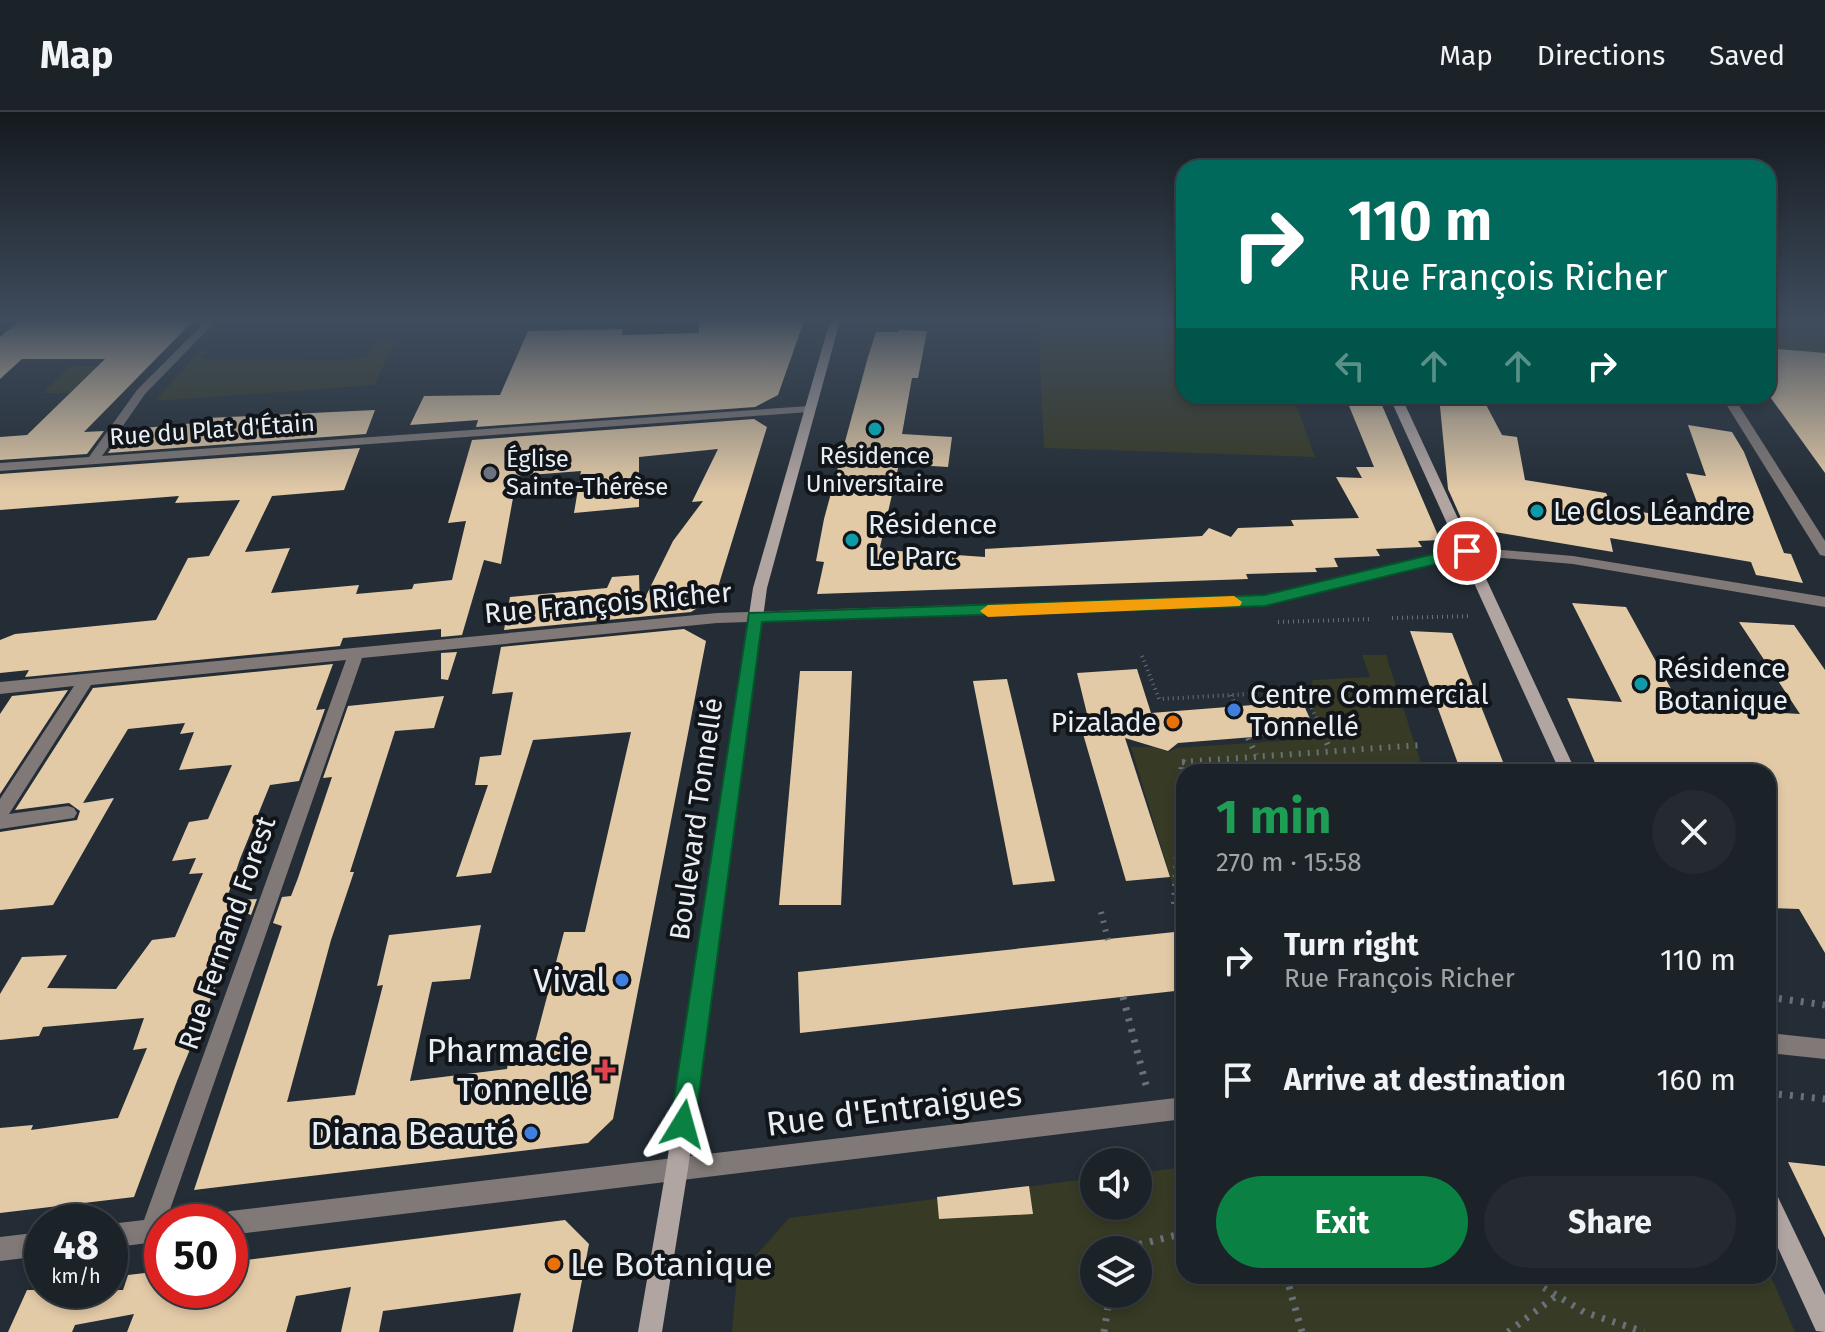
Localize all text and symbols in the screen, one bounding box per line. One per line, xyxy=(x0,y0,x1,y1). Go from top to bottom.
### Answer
text: Map xyxy=(40,32,113,78)
text: Map xyxy=(1439,39,1493,72)
text: Directions xyxy=(1537,39,1665,72)
text: Saved xyxy=(1709,39,1785,72)
text: 110 m xyxy=(1348,188,1492,255)
icon: right xyxy=(1216,192,1320,296)
text: Rue François Richer xyxy=(1348,256,1667,300)
icon: left xyxy=(1328,344,1372,388)
icon: ahead xyxy=(1412,344,1456,388)
icon: ahead xyxy=(1496,344,1540,388)
icon: right xyxy=(1580,344,1624,388)
street label: Rue du Plat d'Étain xyxy=(108,408,316,451)
marker: Résidence Universitaire xyxy=(866,420,884,438)
place label: Résidence Universitaire xyxy=(806,442,944,498)
place label: Église Sainte-Thérèse xyxy=(506,444,668,501)
marker: Église Sainte-Thérèse xyxy=(481,464,499,482)
place label: Le Clos Léandre xyxy=(1553,495,1751,528)
marker: Le Clos Léandre xyxy=(1528,502,1546,520)
place label: Résidence Le Parc xyxy=(868,508,997,573)
pin xyxy=(1433,517,1501,585)
icon: arrive xyxy=(1445,529,1489,573)
marker: Résidence Le Parc xyxy=(843,531,861,549)
street label: Rue François Richer xyxy=(483,576,733,630)
place label: Résidence Botanique xyxy=(1657,652,1788,717)
marker: Résidence Botanique xyxy=(1632,675,1650,693)
place label: Centre Commercial Tonnellé xyxy=(1250,678,1489,743)
street label: Boulevard Tonnellé xyxy=(663,696,729,942)
marker: Centre Commercial Tonnellé xyxy=(1225,701,1243,719)
place label: Pizalade xyxy=(1051,706,1157,739)
marker: Pizalade xyxy=(1164,713,1182,731)
text: 1 min xyxy=(1216,788,1331,846)
button: close xyxy=(1652,790,1736,874)
street label: Rue Fernand Forest xyxy=(172,811,283,1054)
text: 270 m · 15:58 xyxy=(1216,847,1362,878)
text: Turn right xyxy=(1284,927,1419,963)
icon: right xyxy=(1216,938,1260,982)
text: 110 m xyxy=(1660,942,1736,978)
place label: Vival xyxy=(533,960,606,1001)
text: Rue François Richer xyxy=(1284,963,1515,994)
marker: Vival xyxy=(613,971,631,989)
place label: Pharmacie Tonnellé xyxy=(426,1030,589,1110)
icon: arrive xyxy=(1216,1058,1260,1102)
marker: Pharmacie Tonnellé xyxy=(596,1061,614,1079)
text: Arrive at destination xyxy=(1284,1062,1566,1098)
text: 160 m xyxy=(1657,1062,1736,1098)
street label: Rue d'Entraigues xyxy=(764,1073,1024,1145)
position arrow xyxy=(641,1082,725,1166)
place label: Diana Beauté xyxy=(310,1113,515,1154)
marker: Diana Beauté xyxy=(522,1124,540,1142)
map controls xyxy=(1080,1148,1152,1308)
button: sound xyxy=(1080,1148,1152,1220)
button: Exit xyxy=(1216,1176,1468,1268)
button: Share xyxy=(1484,1176,1736,1268)
speed limit sign: 50 xyxy=(144,1204,248,1308)
text: 48 xyxy=(53,1222,99,1270)
button: layers xyxy=(1080,1236,1152,1308)
place label: Le Botanique xyxy=(570,1244,773,1285)
marker: Le Botanique xyxy=(545,1255,563,1273)
text: km/h xyxy=(51,1264,101,1288)

